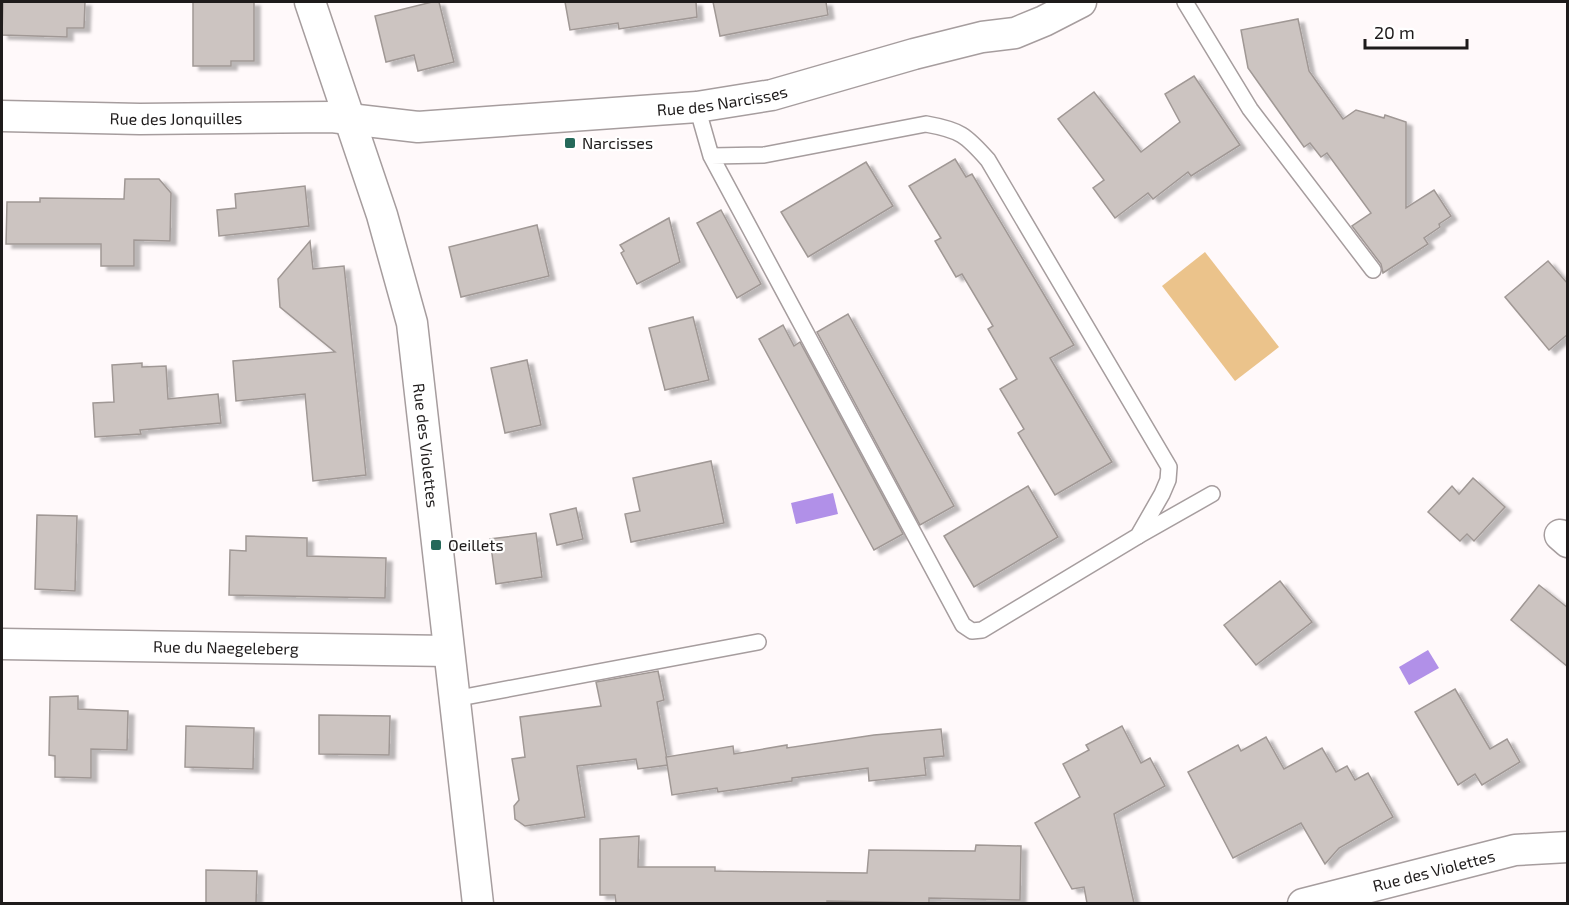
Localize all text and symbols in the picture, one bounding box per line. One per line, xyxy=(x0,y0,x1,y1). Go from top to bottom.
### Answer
scale bar xyxy=(1365,12,1467,50)
text: 20 m xyxy=(1374,21,1415,43)
street label: Rue des Narcisses xyxy=(656,81,789,119)
street label: Rue des Jonquilles xyxy=(109,108,242,128)
place label: Narcisses xyxy=(582,133,653,152)
marker: Narcisses xyxy=(563,136,577,150)
street label: Rue des Violettes xyxy=(410,382,443,509)
place label: Oeillets xyxy=(448,535,504,554)
marker: Oeillets xyxy=(429,538,443,552)
street label: Rue du Naegeleberg xyxy=(153,636,299,658)
street label: Rue des Violettes xyxy=(1371,846,1497,895)

